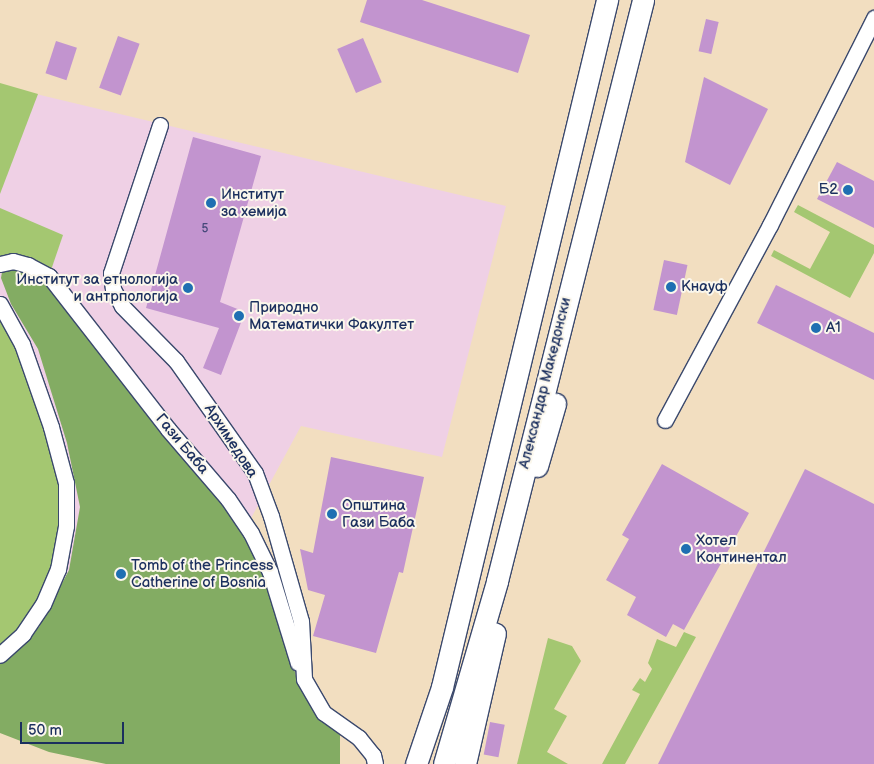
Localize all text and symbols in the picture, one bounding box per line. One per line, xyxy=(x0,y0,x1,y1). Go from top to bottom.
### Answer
place label: Б2 xyxy=(819,181,838,199)
marker: Б2 xyxy=(842,184,854,196)
place label: Институт за хемија xyxy=(221,185,287,220)
marker: Институт за хемија xyxy=(205,197,217,209)
house number: 5 xyxy=(202,222,208,236)
place label: Институт за етнологија и антрпологија xyxy=(16,270,178,305)
place label: Кнауф xyxy=(681,278,727,296)
marker: Кнауф xyxy=(665,281,677,293)
marker: Институт за етнологија и антрпологија xyxy=(182,282,194,294)
street label: Александар Македонски xyxy=(515,296,575,470)
place label: Природно Математички Факултет xyxy=(249,298,414,333)
marker: Природно Математички Факултет xyxy=(233,310,245,322)
place label: А1 xyxy=(826,319,841,337)
marker: А1 xyxy=(810,322,822,334)
street label: Архимедова xyxy=(200,401,262,481)
street label: Гази Баба xyxy=(152,410,212,478)
place label: Општина Гази Баба xyxy=(342,496,415,531)
marker: Општина Гази Баба xyxy=(326,508,338,520)
place label: Хотел Континентал xyxy=(696,531,787,566)
marker: Хотел Континентал xyxy=(680,543,692,555)
place label: Tomb of the Princess Catherine of Bosnia xyxy=(131,556,274,591)
marker: Tomb of the Princess Catherine of Bosnia xyxy=(115,568,127,580)
scale bar xyxy=(22,712,126,744)
text: 50 m xyxy=(28,721,62,740)

